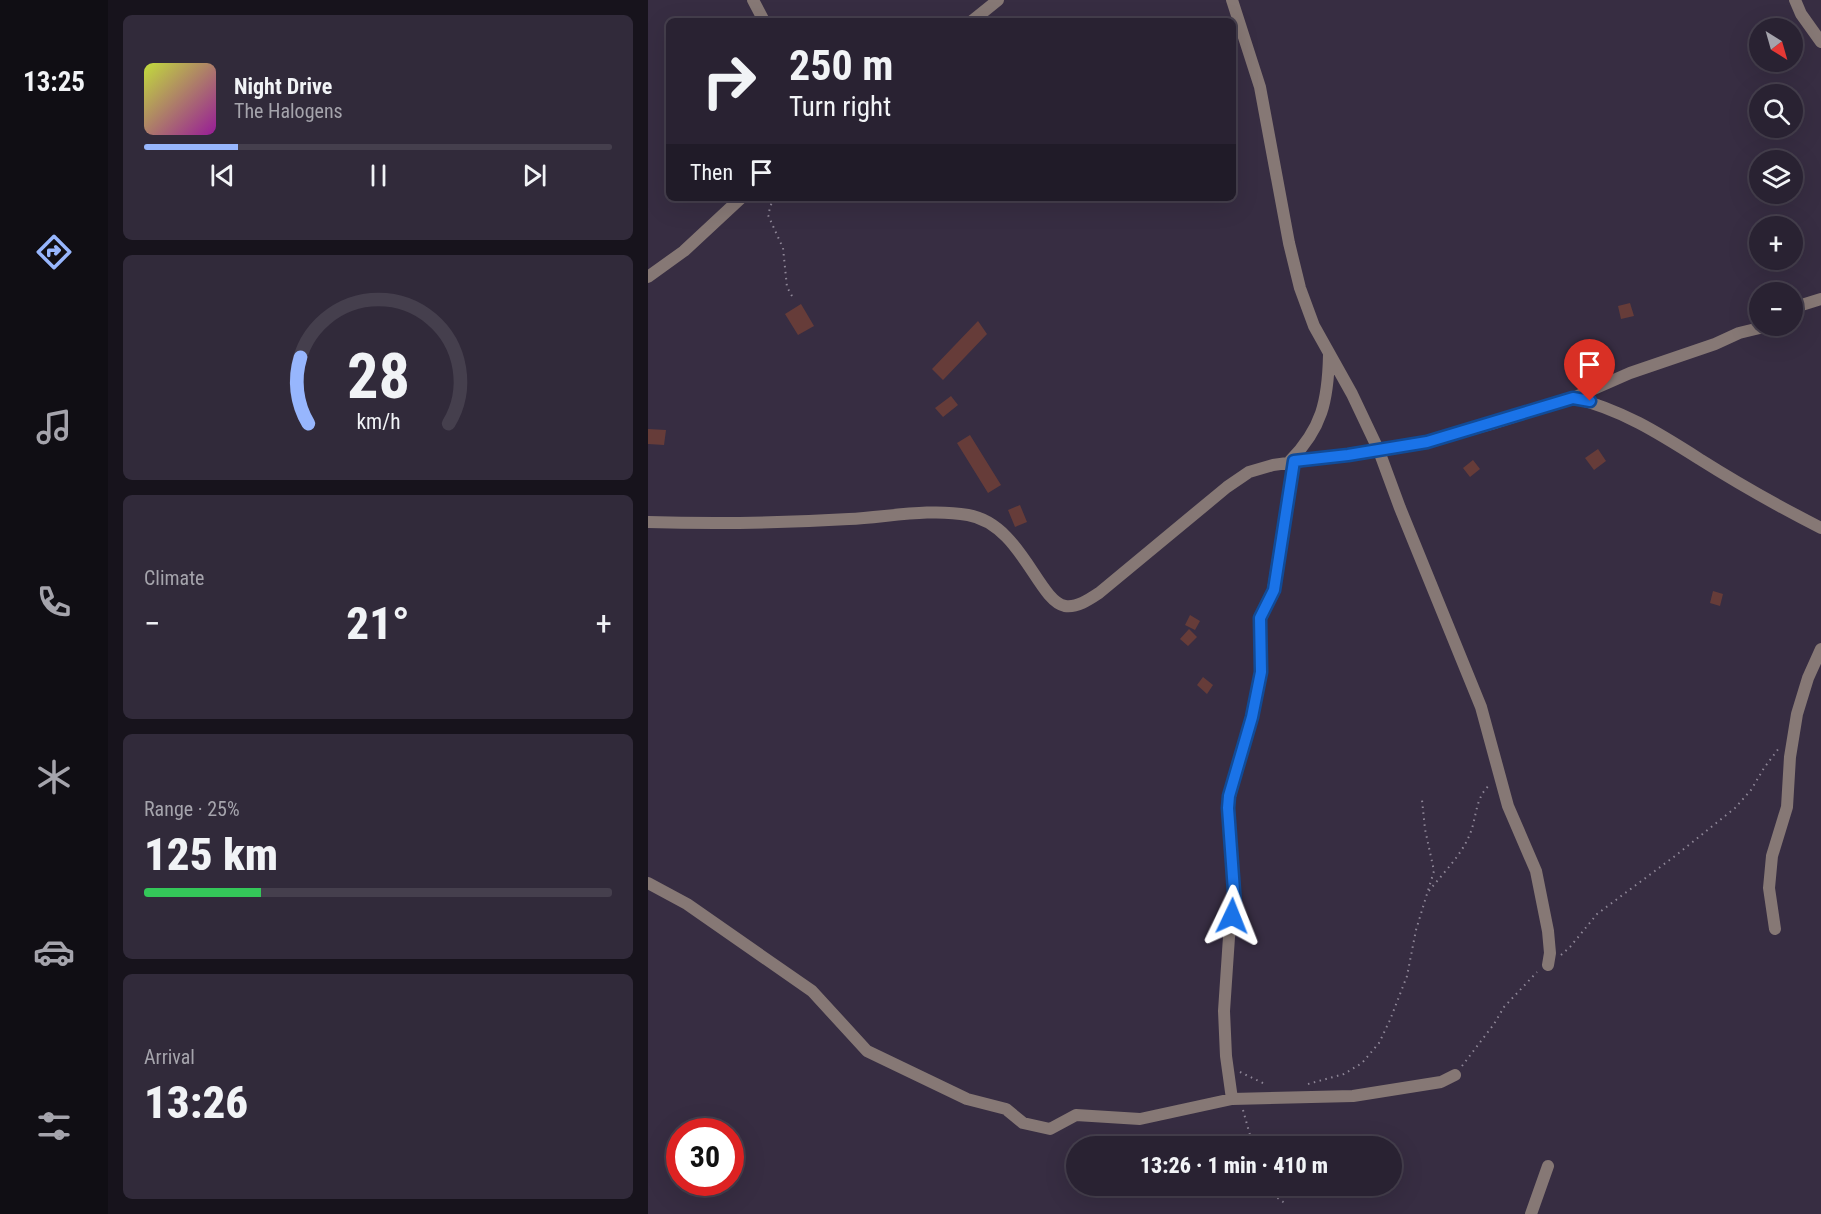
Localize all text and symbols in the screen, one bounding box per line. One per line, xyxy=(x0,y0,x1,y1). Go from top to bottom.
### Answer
north arrow xyxy=(1749,18,1803,72)
map controls xyxy=(1749,18,1803,336)
text: 250 m xyxy=(789,41,894,90)
icon: right xyxy=(690,42,768,120)
text: 13:25 xyxy=(23,66,85,98)
text: Night Drive xyxy=(234,74,332,99)
button: search xyxy=(1749,84,1803,138)
text: Turn right xyxy=(789,91,891,123)
text: The Halogens xyxy=(234,99,343,123)
button: layers xyxy=(1749,150,1803,204)
icon: arrive xyxy=(745,156,778,189)
icon: previous xyxy=(206,159,239,192)
icon: pause xyxy=(362,159,395,192)
icon: next xyxy=(518,159,551,192)
text: Then xyxy=(690,160,733,185)
button: + xyxy=(1749,216,1803,270)
icon: directions xyxy=(33,231,75,273)
button: − xyxy=(1749,282,1803,336)
pin xyxy=(1564,339,1615,401)
text: 28 xyxy=(346,340,410,413)
icon: arrive xyxy=(1573,348,1606,381)
icon: music xyxy=(33,406,75,448)
text: km/h xyxy=(356,410,400,435)
text: Climate xyxy=(144,566,204,590)
icon: phone xyxy=(33,581,75,623)
text: 21° xyxy=(346,597,410,650)
text: − xyxy=(144,604,161,643)
text: + xyxy=(596,604,612,643)
icon: climate xyxy=(33,756,75,798)
text: Range · 25% xyxy=(144,797,240,821)
text: 125 km xyxy=(144,828,278,881)
position arrow xyxy=(1200,884,1264,948)
icon: car xyxy=(33,931,75,973)
text: Arrival xyxy=(144,1045,195,1069)
text: 13:26 xyxy=(144,1076,248,1129)
icon: filters xyxy=(33,1105,75,1147)
speed limit sign: 30 xyxy=(666,1118,744,1196)
text: 13:26 · 1 min · 410 m xyxy=(1140,1153,1328,1178)

